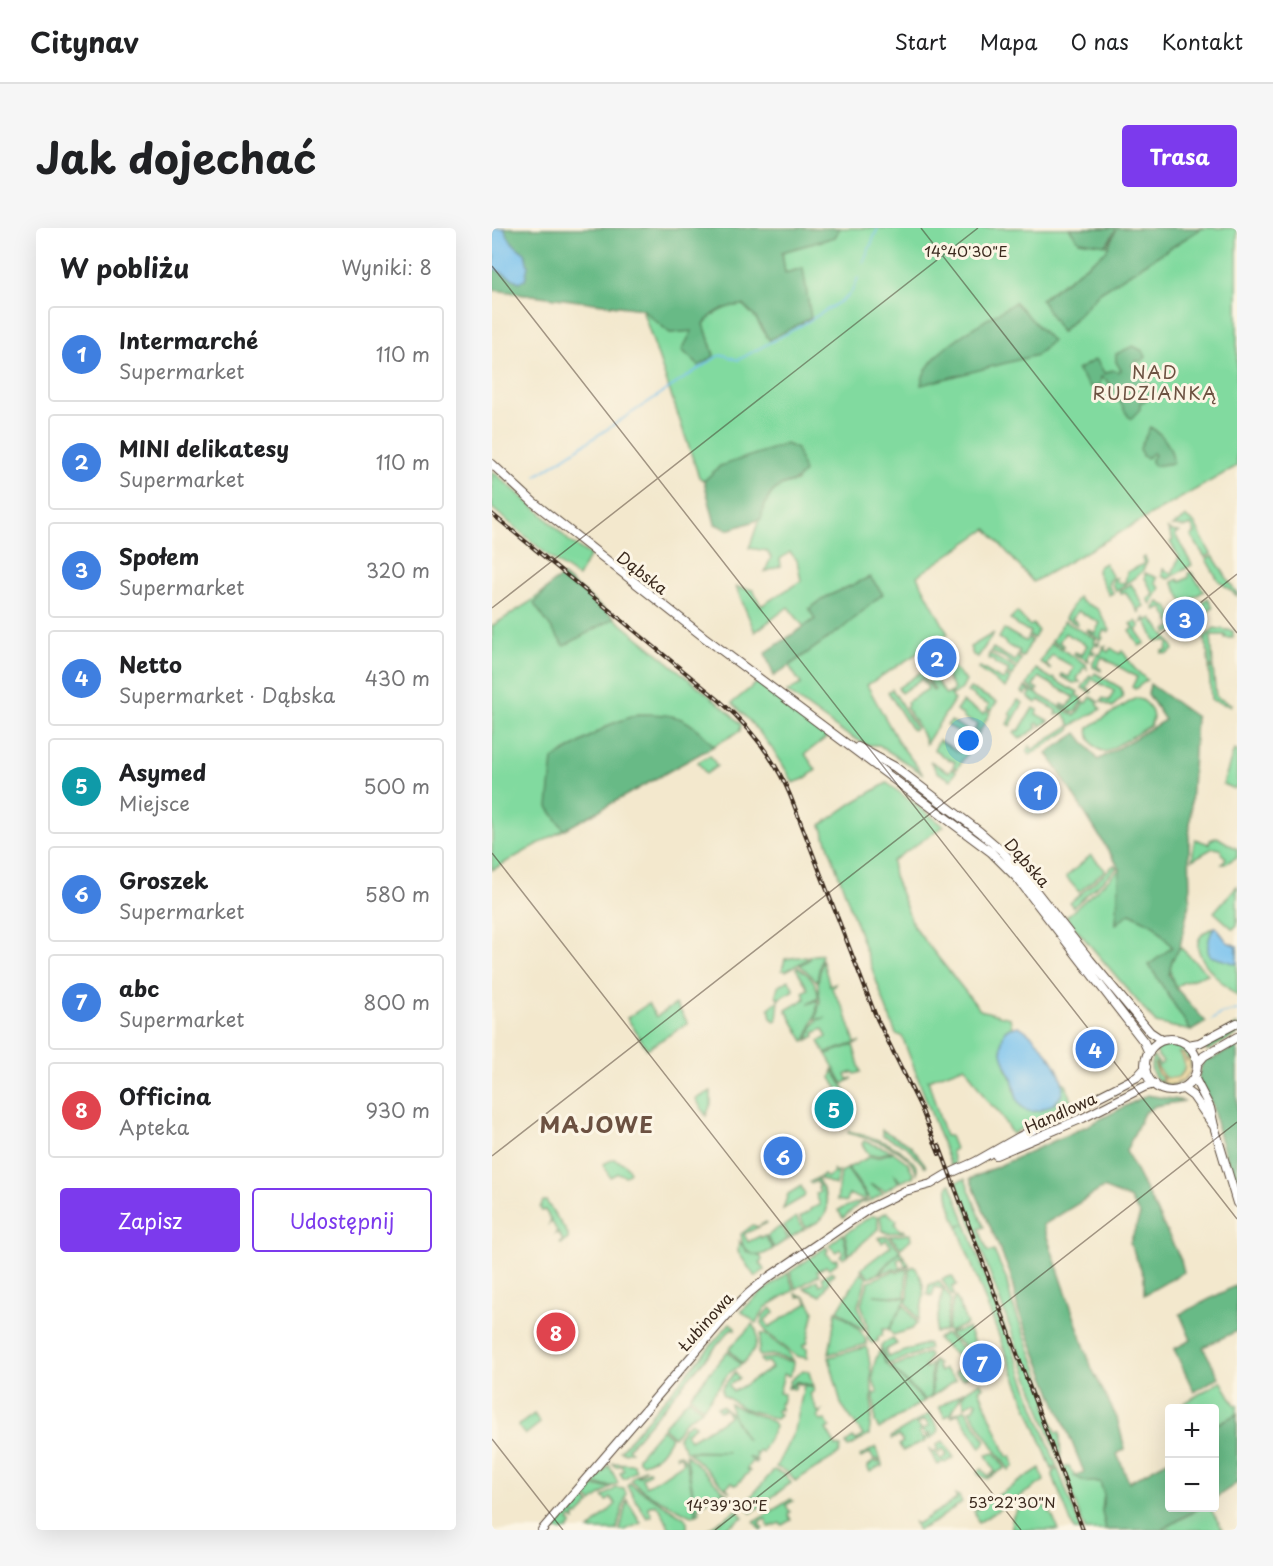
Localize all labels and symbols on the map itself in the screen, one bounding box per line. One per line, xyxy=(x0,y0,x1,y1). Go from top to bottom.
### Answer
text: 14°40'30"E xyxy=(924,239,1008,262)
district label: NAD RUDZIANKĄ xyxy=(1093,358,1217,406)
street label: Dąbska xyxy=(612,544,674,600)
pin: 3 xyxy=(1166,596,1204,642)
pin: 2 xyxy=(918,636,956,680)
your location xyxy=(954,726,983,755)
pin: 1 xyxy=(1018,768,1058,814)
street label: Dąbska xyxy=(1000,832,1056,892)
pin: 4 xyxy=(1076,1026,1114,1072)
street label: Handlowa xyxy=(1020,1085,1100,1139)
pin: 5 xyxy=(814,1086,854,1132)
district label: MAJOWE xyxy=(540,1107,654,1140)
pin: 6 xyxy=(764,1134,802,1178)
street label: Łubinowa xyxy=(671,1286,738,1357)
pin: 8 xyxy=(536,1310,576,1354)
pin: 7 xyxy=(962,1340,1002,1386)
text: 53°22'30"N xyxy=(968,1490,1056,1513)
text: 14°39'30"E xyxy=(686,1493,768,1516)

